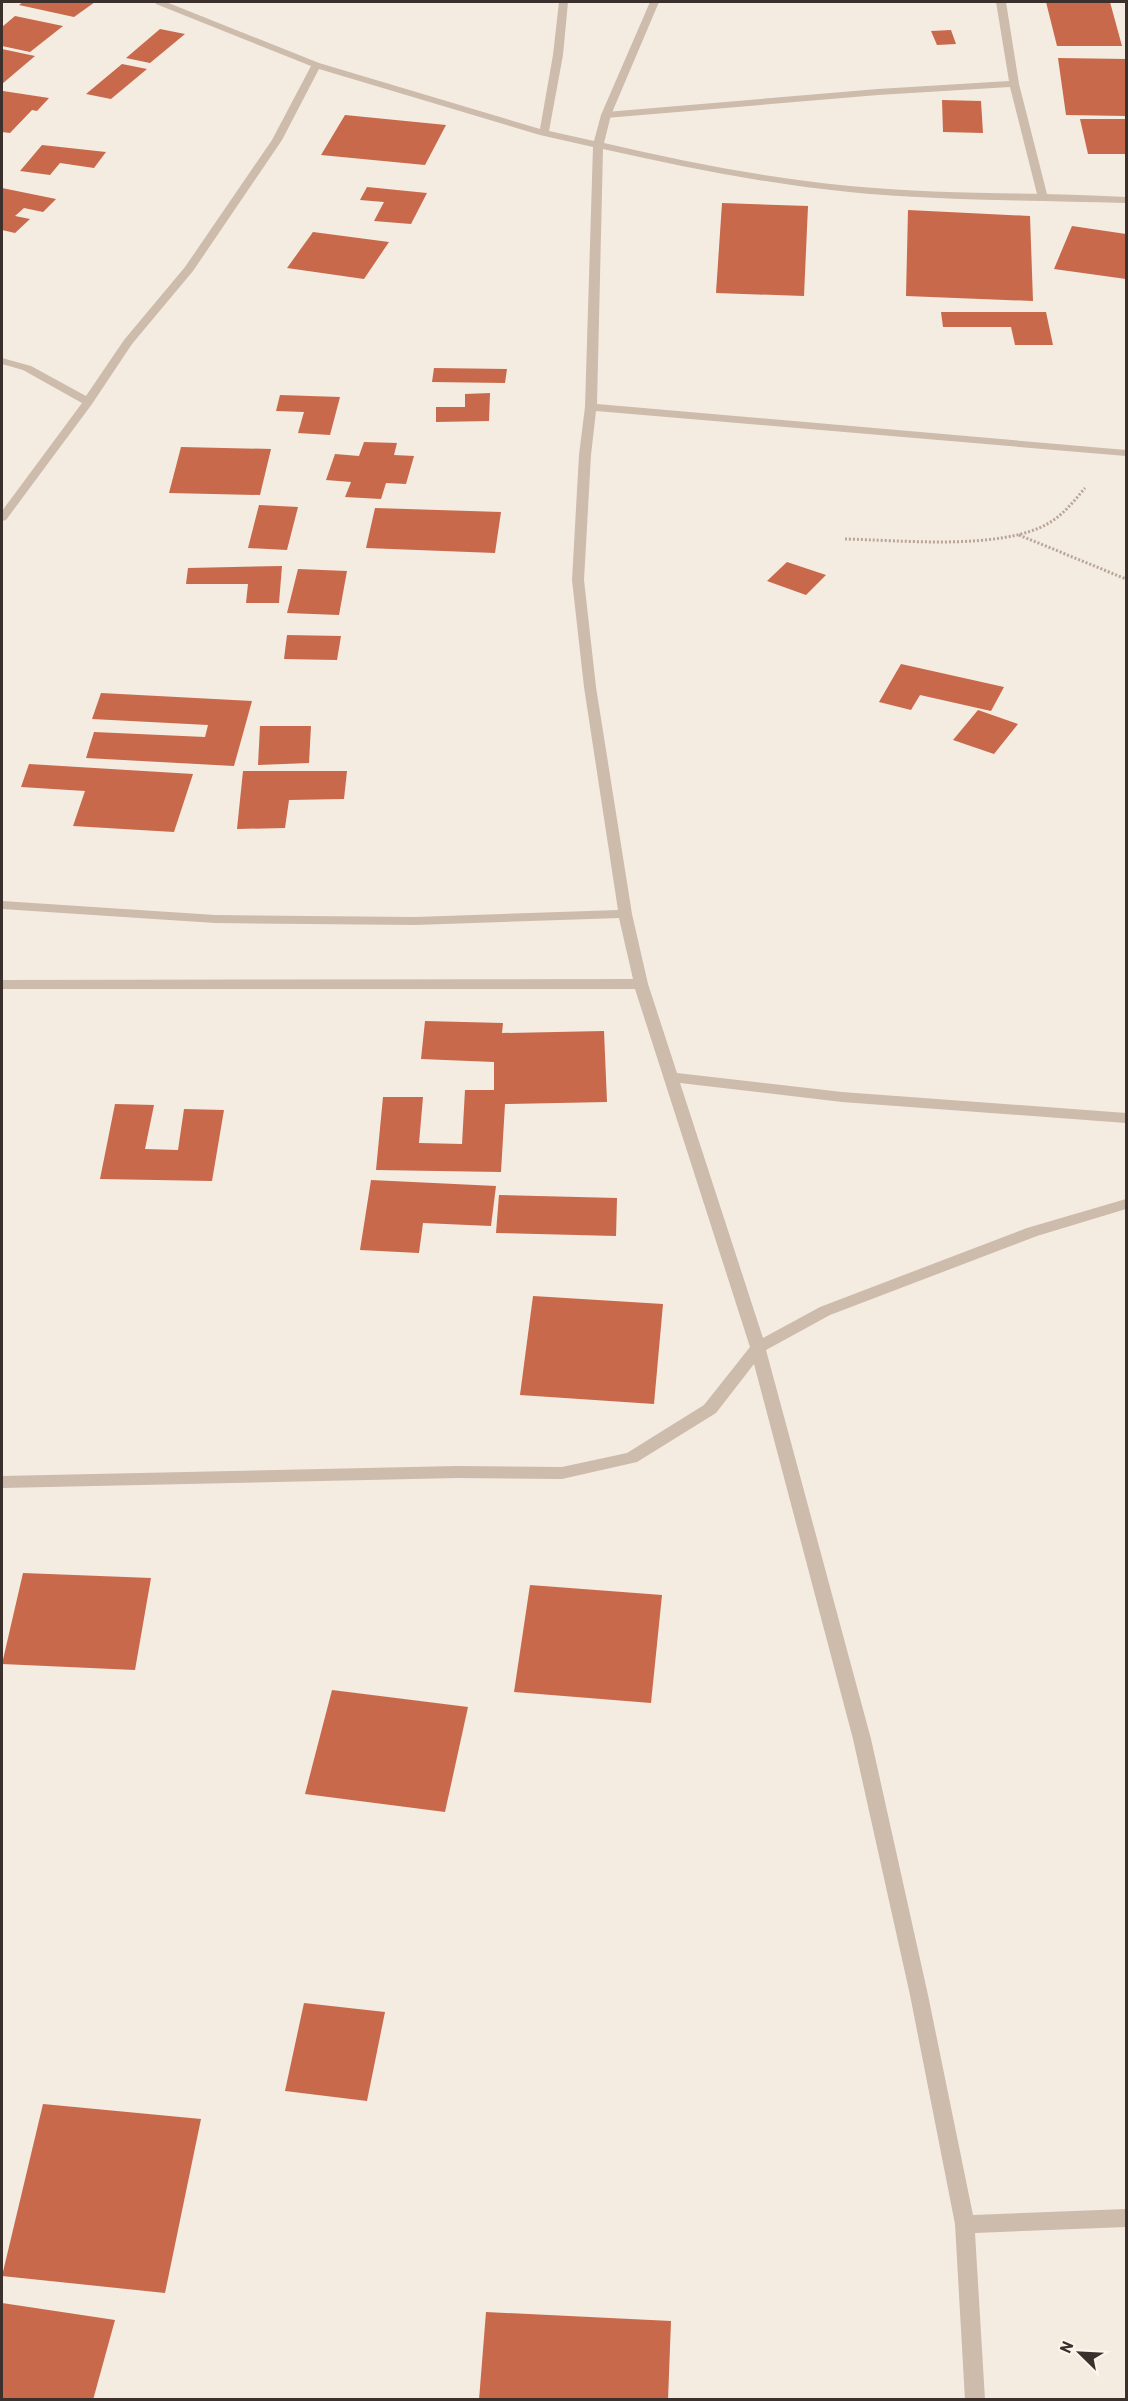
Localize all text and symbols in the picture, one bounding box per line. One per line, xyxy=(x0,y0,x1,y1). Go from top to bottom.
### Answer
north arrow xyxy=(1050,2323,1110,2383)
text: N xyxy=(1055,2338,1077,2355)

